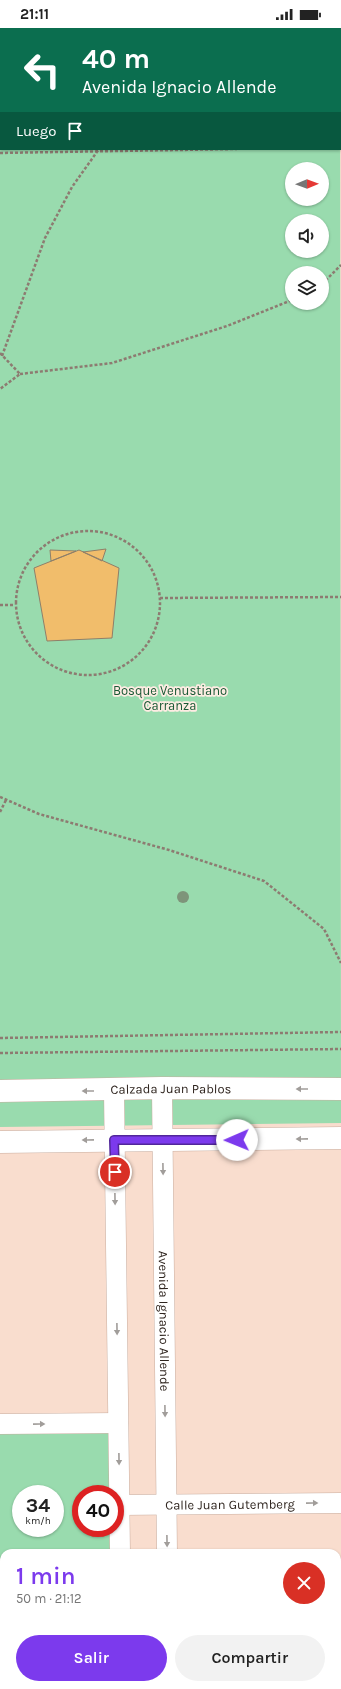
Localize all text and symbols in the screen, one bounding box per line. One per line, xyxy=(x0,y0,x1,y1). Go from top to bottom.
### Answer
text: 21:11 xyxy=(20,5,49,23)
text: 40 m xyxy=(82,42,150,75)
icon: left xyxy=(16,44,68,96)
text: Avenida Ignacio Allende xyxy=(82,76,276,98)
icon: arrive xyxy=(64,120,86,142)
text: Luego xyxy=(16,122,56,140)
north arrow xyxy=(285,162,329,206)
map controls xyxy=(285,162,329,310)
button: sound xyxy=(285,214,329,258)
button: layers xyxy=(285,266,329,310)
park label: Bosque Venustiano Carranza xyxy=(113,683,227,713)
street label: Calzada Juan Pablos xyxy=(110,1080,232,1096)
one-way arrow xyxy=(295,1086,308,1092)
one-way arrow xyxy=(82,1087,94,1094)
position arrow xyxy=(216,1119,258,1161)
one-way arrow xyxy=(295,1136,308,1142)
one-way arrow xyxy=(82,1137,94,1144)
pin xyxy=(98,1155,132,1189)
icon: arrive xyxy=(104,1161,126,1183)
one-way arrow xyxy=(160,1163,166,1176)
one-way arrow xyxy=(112,1193,118,1206)
street label: Avenida Ignacio Allende xyxy=(156,1251,173,1392)
one-way arrow xyxy=(114,1323,120,1336)
one-way arrow xyxy=(162,1405,168,1418)
one-way arrow xyxy=(33,1420,45,1427)
one-way arrow xyxy=(116,1453,122,1466)
speed limit sign: 40 xyxy=(72,1485,124,1537)
text: 34 xyxy=(26,1494,50,1517)
street label: Calle Juan Gutemberg xyxy=(165,1496,296,1512)
one-way arrow xyxy=(306,1500,319,1506)
text: km/h xyxy=(25,1515,51,1527)
one-way arrow xyxy=(164,1535,170,1548)
text: 1 min xyxy=(16,1562,76,1590)
button: close xyxy=(283,1562,325,1604)
text: 50 m · 21:12 xyxy=(16,1591,81,1606)
button: Salir xyxy=(16,1635,167,1681)
button: Compartir xyxy=(175,1635,325,1681)

